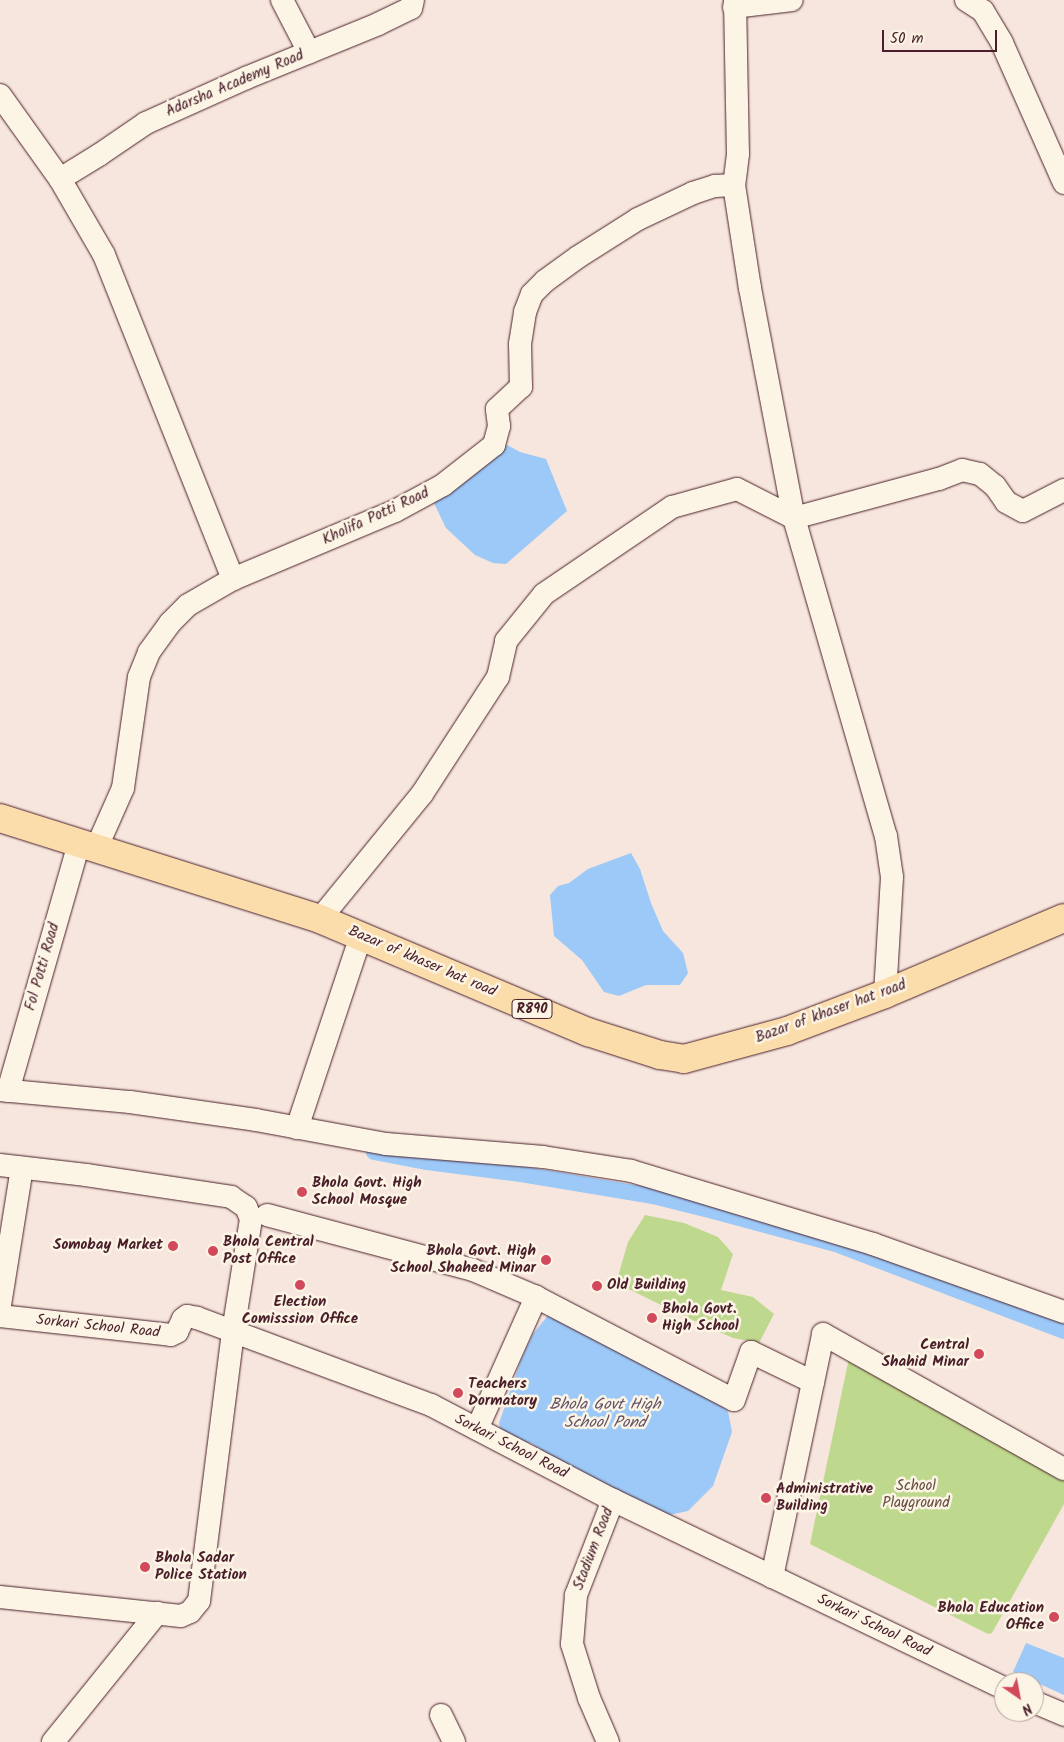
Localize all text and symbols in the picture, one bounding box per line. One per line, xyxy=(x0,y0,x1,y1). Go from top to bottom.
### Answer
scale bar xyxy=(884,20,999,52)
text: 50 m xyxy=(890,27,924,51)
street label: Adarsha Academy Road xyxy=(163,47,307,121)
street label: Kholifa Potti Road xyxy=(320,484,432,550)
street label: Fol Potti Road xyxy=(22,921,64,1013)
street label: Bazar of khaser hat road xyxy=(345,923,499,1001)
street label: Bazar of khaser hat road xyxy=(753,976,909,1048)
road number: R890 xyxy=(511,998,553,1021)
place label: Bhola Govt. High School Mosque xyxy=(312,1174,422,1209)
marker: Bhola Govt. High School Mosque xyxy=(296,1186,308,1198)
place label: Bhola Central Post Office xyxy=(223,1233,314,1268)
place label: Somobay Market xyxy=(53,1237,163,1255)
marker: Somobay Market xyxy=(167,1240,179,1252)
place label: Bhola Govt. High School Shaheed Minar xyxy=(391,1242,536,1277)
marker: Bhola Central Post Office xyxy=(207,1245,219,1257)
marker: Bhola Govt. High School Shaheed Minar xyxy=(540,1254,552,1266)
place label: Old Building xyxy=(607,1277,686,1295)
marker: Election Comisssion Office xyxy=(294,1279,306,1291)
marker: Old Building xyxy=(591,1280,603,1292)
place label: Election Comisssion Office xyxy=(242,1293,358,1328)
place label: Bhola Govt. High School xyxy=(662,1300,739,1335)
street label: Sorkari School Road xyxy=(35,1312,161,1342)
marker: Bhola Govt. High School xyxy=(646,1312,658,1324)
place label: Central Shahid Minar xyxy=(882,1336,969,1371)
marker: Central Shahid Minar xyxy=(973,1348,985,1360)
place label: Teachers Dormatory xyxy=(468,1375,537,1410)
marker: Teachers Dormatory xyxy=(452,1387,464,1399)
water label: Bhola Govt High School Pond xyxy=(550,1395,660,1433)
street label: Sorkari School Road xyxy=(452,1411,570,1483)
park label: School Playground xyxy=(882,1477,950,1512)
place label: Administrative Building xyxy=(776,1480,873,1515)
marker: Administrative Building xyxy=(760,1492,772,1504)
street label: Stadium Road xyxy=(570,1505,618,1593)
place label: Bhola Sadar Police Station xyxy=(155,1549,247,1584)
marker: Bhola Sadar Police Station xyxy=(139,1561,151,1573)
street label: Sorkari School Road xyxy=(814,1591,934,1661)
place label: Bhola Education Office xyxy=(938,1599,1044,1634)
marker: Bhola Education Office xyxy=(1048,1611,1060,1623)
north arrow xyxy=(994,1672,1044,1722)
text: N xyxy=(1017,1697,1036,1720)

